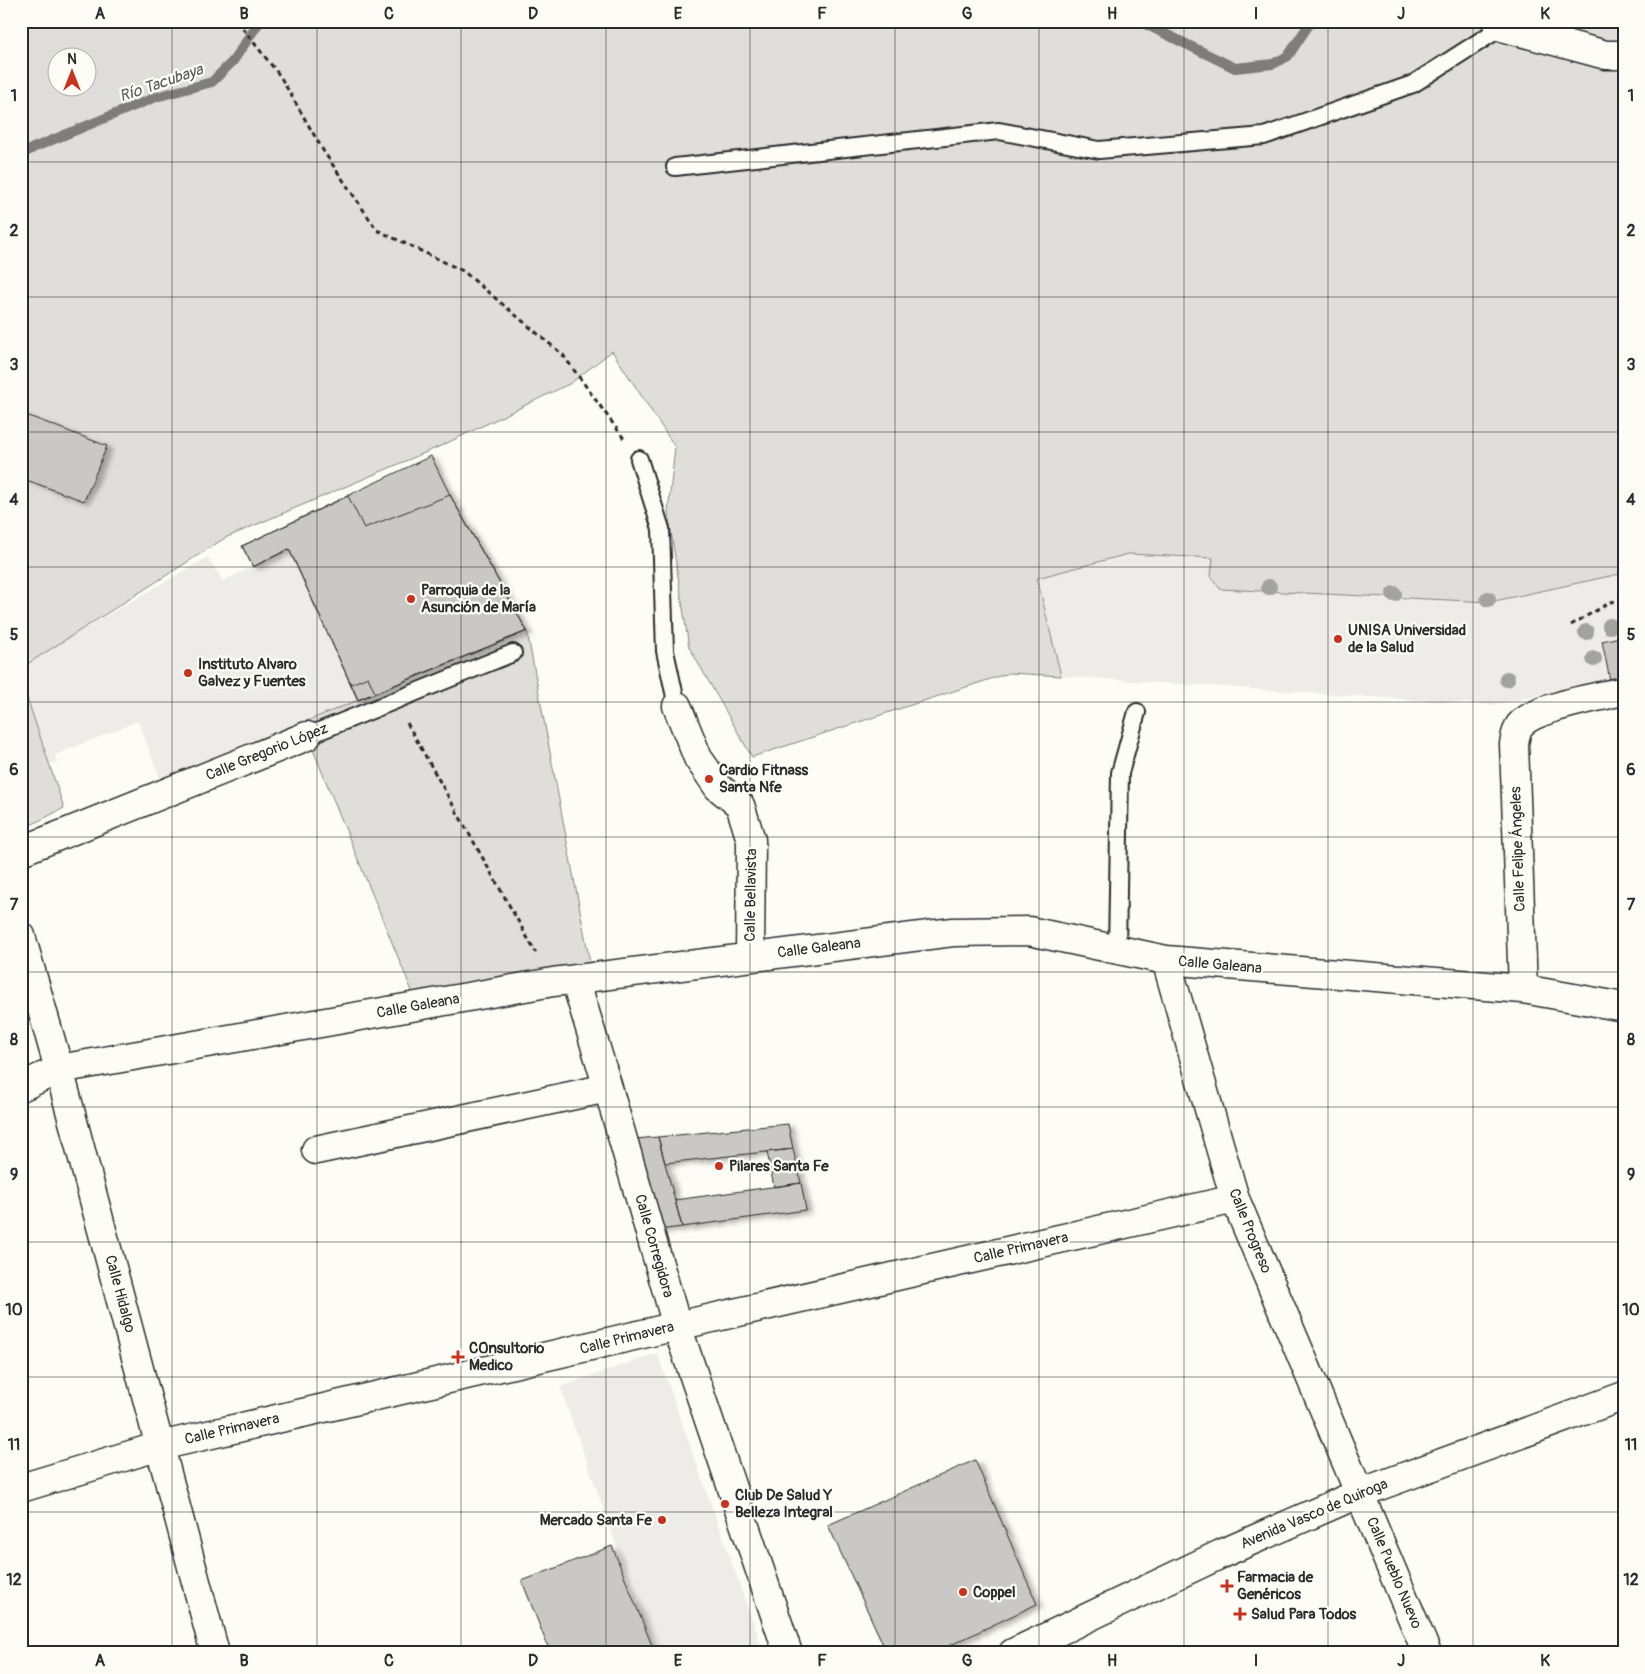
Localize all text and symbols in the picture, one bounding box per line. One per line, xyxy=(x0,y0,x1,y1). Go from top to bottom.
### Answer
text: A xyxy=(95,4,106,24)
text: B xyxy=(239,4,249,24)
text: C xyxy=(384,4,394,24)
text: D xyxy=(528,4,538,24)
text: E xyxy=(674,4,683,24)
text: F xyxy=(817,4,827,24)
text: G xyxy=(962,4,973,24)
text: H xyxy=(1107,4,1117,24)
text: I xyxy=(1254,4,1258,24)
text: J xyxy=(1397,4,1405,24)
text: K xyxy=(1540,4,1550,24)
north arrow xyxy=(48,48,98,98)
text: N xyxy=(67,51,77,68)
water label: Río Tacubaya xyxy=(117,59,207,107)
text: 1 xyxy=(11,86,17,106)
text: 1 xyxy=(1628,86,1634,106)
text: 2 xyxy=(10,221,19,241)
text: 2 xyxy=(1627,221,1636,241)
text: 3 xyxy=(10,355,19,375)
text: 3 xyxy=(1627,355,1636,375)
text: 4 xyxy=(9,490,19,510)
text: 4 xyxy=(1626,490,1636,510)
place label: Parroquia de la Asunción de María xyxy=(421,581,536,617)
marker: Parroquia de la Asunción de María xyxy=(405,593,417,605)
place label: UNISA Universidad de la Salud xyxy=(1348,621,1466,657)
text: 5 xyxy=(10,625,19,645)
text: 5 xyxy=(1627,625,1636,645)
marker: UNISA Universidad de la Salud xyxy=(1332,633,1344,645)
place label: Instituto Alvaro Galvez y Fuentes xyxy=(198,655,306,691)
marker: Instituto Alvaro Galvez y Fuentes xyxy=(182,667,194,679)
street label: Calle Gregorio López xyxy=(203,719,331,785)
text: 6 xyxy=(9,760,19,780)
text: 6 xyxy=(1626,760,1636,780)
place label: Cardio Fitnass Santa Nfe xyxy=(719,761,809,797)
marker: Cardio Fitnass Santa Nfe xyxy=(703,773,715,785)
street label: Calle Felipe Ángeles xyxy=(1506,786,1530,912)
street label: Calle Bellavista xyxy=(741,848,761,942)
text: 7 xyxy=(10,895,19,915)
text: 7 xyxy=(1627,895,1636,915)
street label: Calle Galeana xyxy=(776,933,862,963)
street label: Calle Galeana xyxy=(1177,952,1263,978)
street label: Calle Galeana xyxy=(375,989,461,1023)
text: 8 xyxy=(10,1030,18,1050)
text: 8 xyxy=(1627,1030,1635,1050)
place label: Pilares Santa Fe xyxy=(729,1157,829,1176)
marker: Pilares Santa Fe xyxy=(713,1160,725,1172)
text: 9 xyxy=(10,1165,18,1185)
text: 9 xyxy=(1627,1165,1635,1185)
street label: Calle Progreso xyxy=(1224,1186,1276,1276)
street label: Calle Corregidora xyxy=(630,1192,678,1300)
street label: Calle Primavera xyxy=(972,1228,1070,1268)
street label: Calle Hidalgo xyxy=(101,1253,139,1335)
text: 10 xyxy=(5,1300,23,1320)
text: 10 xyxy=(1622,1300,1640,1320)
street label: Calle Primavera xyxy=(578,1317,676,1359)
place label: C0nsultorio Medico xyxy=(469,1339,544,1375)
marker: C0nsultorio Medico xyxy=(451,1350,465,1364)
street label: Calle Primavera xyxy=(183,1409,281,1449)
text: 11 xyxy=(8,1435,20,1455)
text: 11 xyxy=(1625,1435,1637,1455)
street label: Avenida Vasco de Quiroga xyxy=(1237,1474,1391,1554)
place label: Club De Salud Y Belleza Integral xyxy=(735,1486,833,1522)
marker: Club De Salud Y Belleza Integral xyxy=(719,1498,731,1510)
place label: Mercado Santa Fe xyxy=(540,1511,653,1530)
marker: Mercado Santa Fe xyxy=(656,1514,668,1526)
street label: Calle Pueblo Nuevo xyxy=(1362,1514,1426,1632)
place label: Farmacia de Genéricos xyxy=(1237,1568,1314,1604)
text: 12 xyxy=(6,1570,22,1590)
text: 12 xyxy=(1623,1570,1639,1590)
marker: Farmacia de Genéricos xyxy=(1221,1580,1233,1592)
place label: Coppel xyxy=(973,1583,1016,1602)
marker: Coppel xyxy=(957,1586,969,1598)
place label: Salud Para Todos xyxy=(1251,1605,1357,1624)
marker: Salud Para Todos xyxy=(1233,1607,1247,1621)
text: A xyxy=(95,1651,106,1671)
text: B xyxy=(239,1651,249,1671)
text: C xyxy=(384,1651,394,1671)
text: D xyxy=(528,1651,538,1671)
text: E xyxy=(674,1651,683,1671)
text: F xyxy=(817,1651,827,1671)
text: G xyxy=(962,1651,973,1671)
text: H xyxy=(1107,1651,1117,1671)
text: I xyxy=(1254,1651,1258,1671)
text: J xyxy=(1397,1651,1405,1671)
text: K xyxy=(1540,1651,1550,1671)

